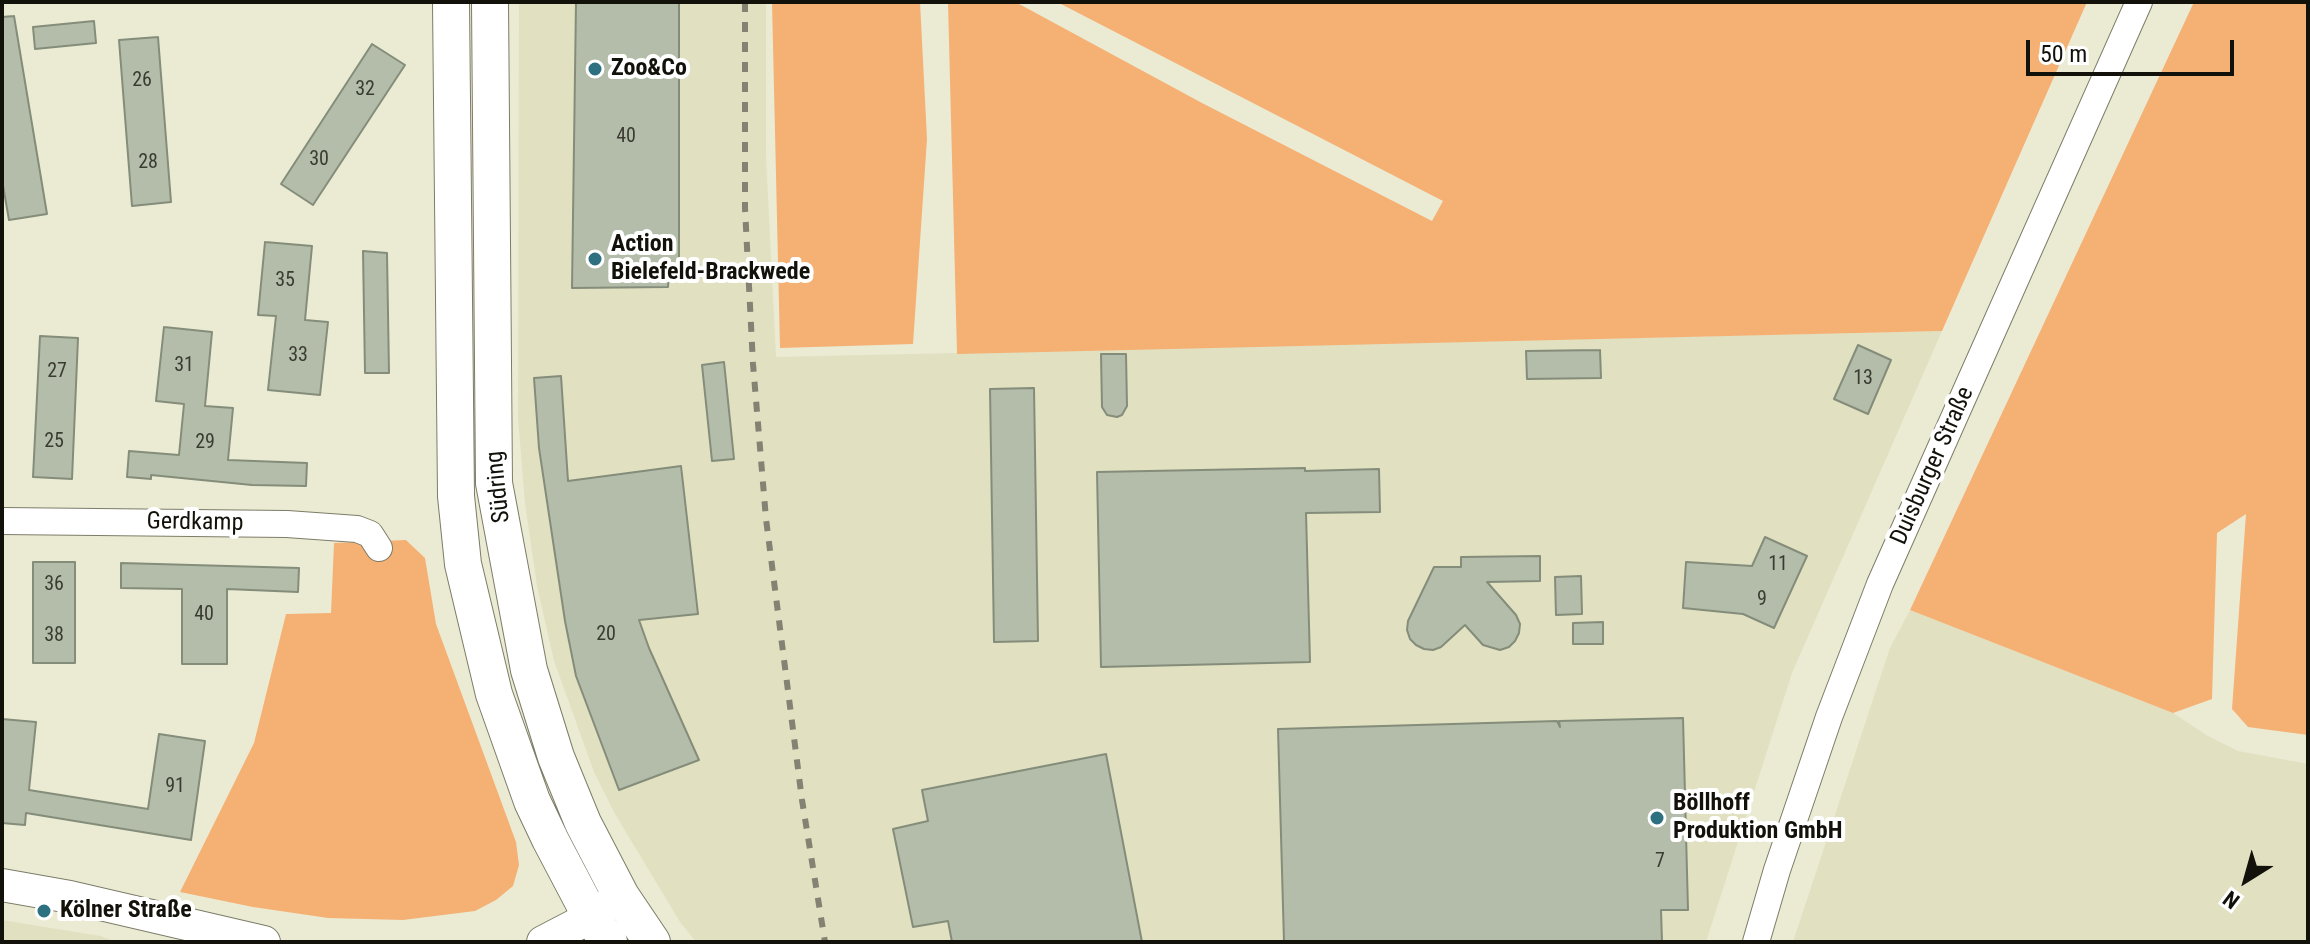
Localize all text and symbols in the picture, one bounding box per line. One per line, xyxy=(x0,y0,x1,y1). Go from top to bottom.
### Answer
scale bar xyxy=(2030,24,2238,74)
text: 50 m xyxy=(2040,40,2087,68)
place label: Zoo&Co xyxy=(611,55,687,83)
marker: Zoo&Co xyxy=(586,60,604,78)
house number: 26 xyxy=(132,69,152,93)
house number: 32 xyxy=(355,78,375,102)
house number: 40 xyxy=(616,125,636,149)
house number: 30 xyxy=(309,148,329,172)
house number: 28 xyxy=(138,151,158,175)
place label: Action Bielefeld-Brackwede xyxy=(611,231,810,287)
marker: Action Bielefeld-Brackwede xyxy=(586,250,604,268)
house number: 35 xyxy=(275,269,295,293)
house number: 33 xyxy=(288,344,308,368)
house number: 31 xyxy=(174,354,194,378)
house number: 27 xyxy=(47,360,67,384)
house number: 13 xyxy=(1853,367,1873,391)
street label: Duisburger Straße xyxy=(1885,383,1981,549)
house number: 25 xyxy=(44,430,64,454)
house number: 29 xyxy=(195,431,215,455)
street label: Südring xyxy=(481,450,517,524)
street label: Gerdkamp xyxy=(146,508,244,538)
house number: 11 xyxy=(1768,553,1788,577)
house number: 36 xyxy=(44,573,64,597)
house number: 9 xyxy=(1757,588,1767,612)
house number: 40 xyxy=(194,603,214,627)
house number: 20 xyxy=(596,623,616,647)
house number: 38 xyxy=(44,624,64,648)
house number: 91 xyxy=(165,775,185,799)
place label: Böllhoff Produktion GmbH xyxy=(1673,790,1842,846)
marker: Böllhoff Produktion GmbH xyxy=(1648,809,1666,827)
north arrow xyxy=(2206,840,2286,920)
house number: 7 xyxy=(1655,850,1665,874)
text: N xyxy=(2218,886,2244,914)
place label: Kölner Straße xyxy=(60,897,192,925)
marker: Kölner Straße xyxy=(35,902,53,920)

